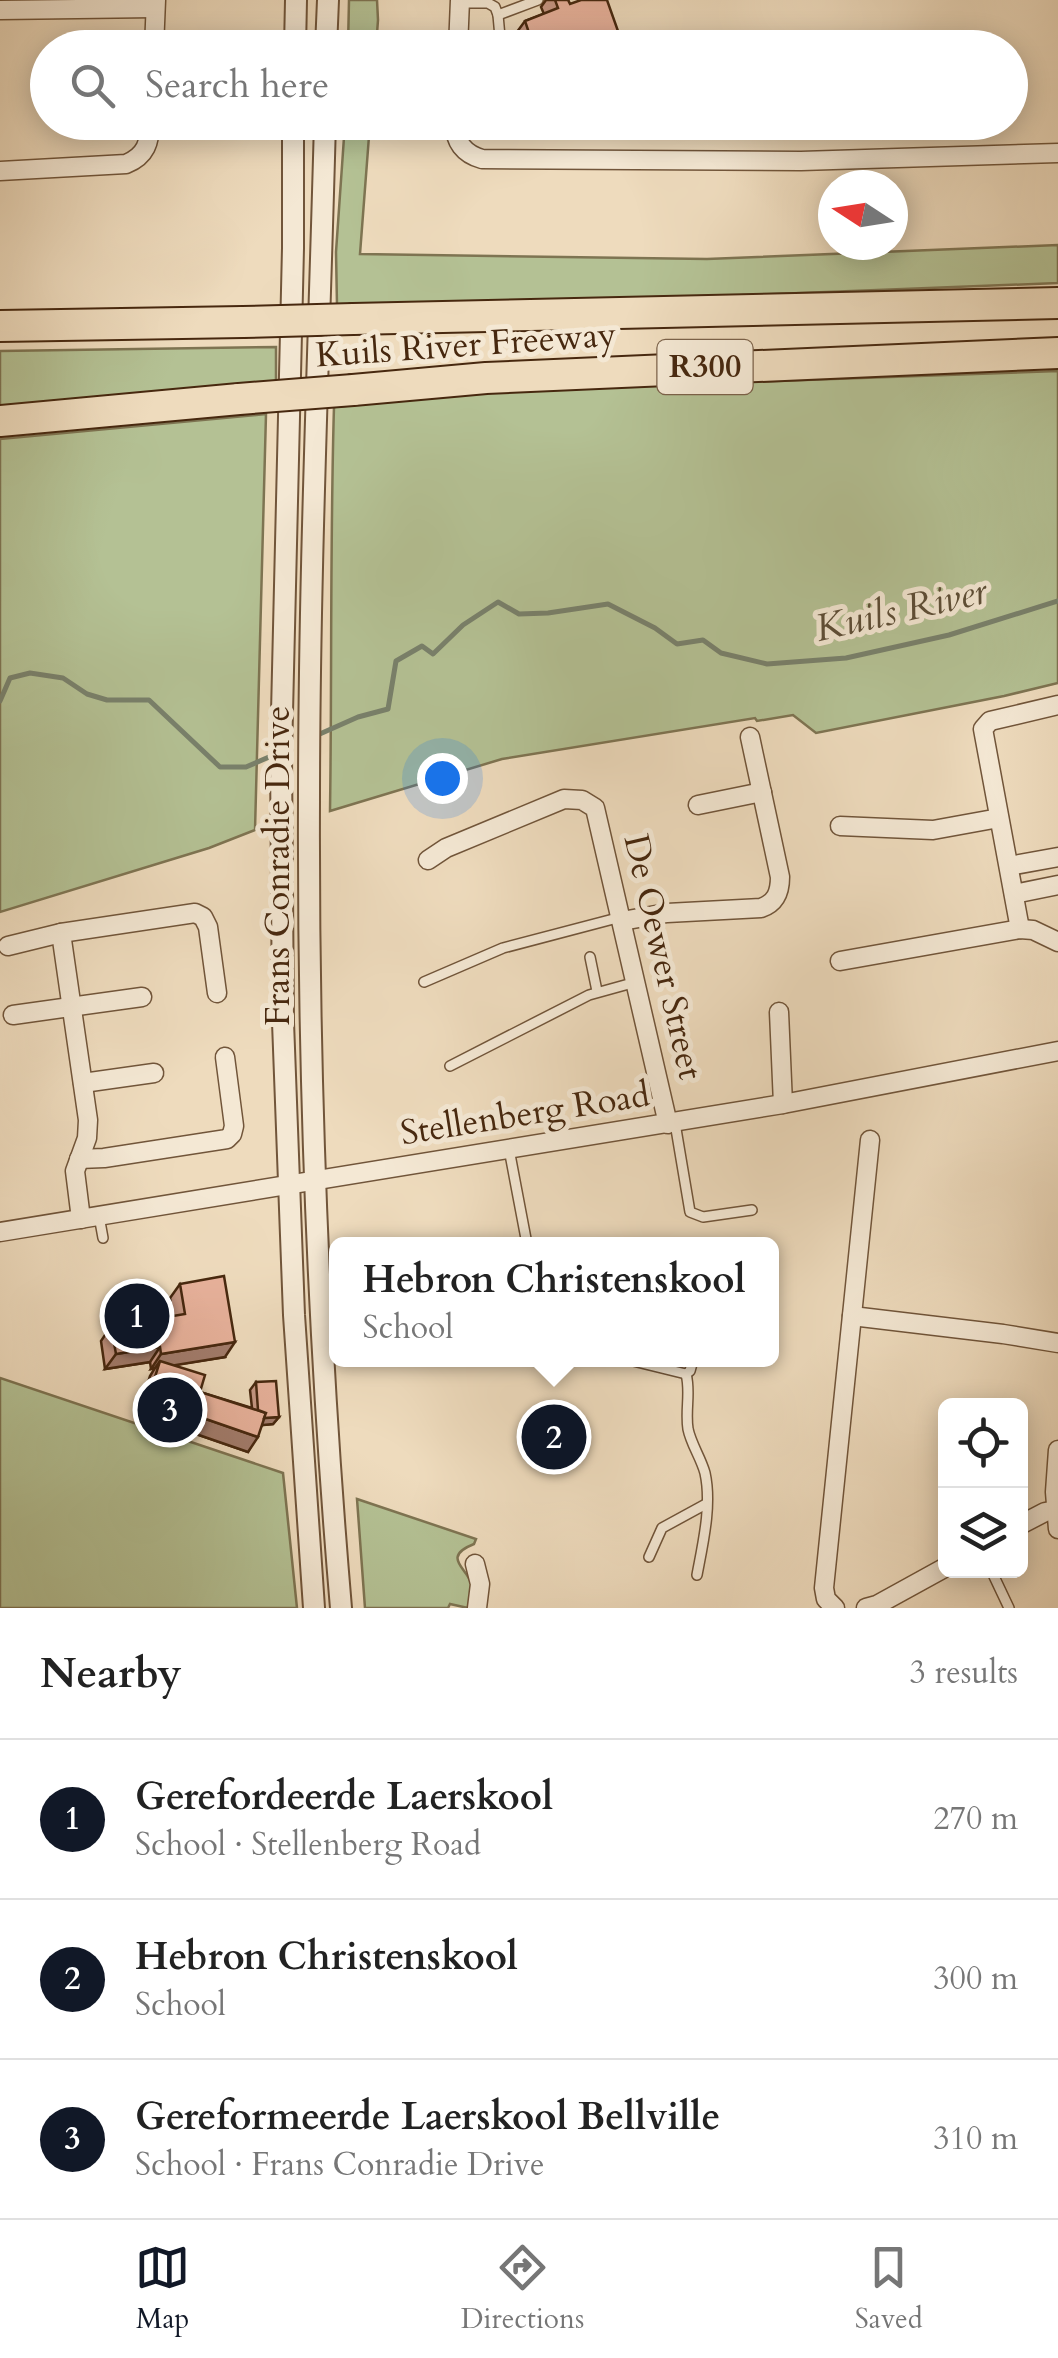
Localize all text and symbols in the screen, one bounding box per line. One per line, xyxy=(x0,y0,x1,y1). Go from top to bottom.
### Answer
search box xyxy=(30,30,1028,140)
icon: search xyxy=(65,58,120,113)
text: Search here xyxy=(145,59,329,111)
north arrow xyxy=(818,170,908,260)
street label: Kuils River Freeway xyxy=(314,311,618,379)
road number: R300 xyxy=(658,340,752,394)
water label: Kuils River xyxy=(810,565,993,655)
street label: Frans Conradie Drive xyxy=(254,706,302,1026)
your location xyxy=(417,753,468,804)
street label: De Oewer Street xyxy=(611,830,715,1084)
street label: Stellenberg Road xyxy=(397,1071,653,1157)
popup xyxy=(329,1237,779,1367)
text: Hebron Christenskool xyxy=(363,1254,745,1306)
pin: 1 xyxy=(104,1278,170,1354)
text: School xyxy=(363,1306,453,1350)
pin: 3 xyxy=(138,1372,202,1448)
map controls xyxy=(938,1398,1028,1578)
button: locate xyxy=(938,1398,1028,1488)
pin: 2 xyxy=(522,1400,586,1474)
button: layers xyxy=(938,1488,1028,1578)
text: Nearby xyxy=(40,1645,182,1702)
text: 3 results xyxy=(910,1651,1018,1695)
text: Gerefordeerde Laerskool xyxy=(135,1771,553,1823)
text: 1 xyxy=(64,1797,81,1841)
text: 270 m xyxy=(933,1797,1018,1841)
text: School · Stellenberg Road xyxy=(135,1823,481,1867)
text: Hebron Christenskool xyxy=(135,1931,518,1983)
text: 2 xyxy=(64,1957,81,2001)
text: 300 m xyxy=(933,1957,1018,2001)
text: School xyxy=(135,1983,226,2027)
text: Gereformeerde Laerskool Bellville xyxy=(135,2091,720,2143)
text: 3 xyxy=(64,2117,81,2161)
text: 310 m xyxy=(933,2117,1018,2161)
text: School · Frans Conradie Drive xyxy=(135,2143,544,2187)
tab: Map xyxy=(135,2240,190,2338)
tab: Directions xyxy=(461,2240,584,2338)
tab: Saved xyxy=(855,2240,923,2338)

